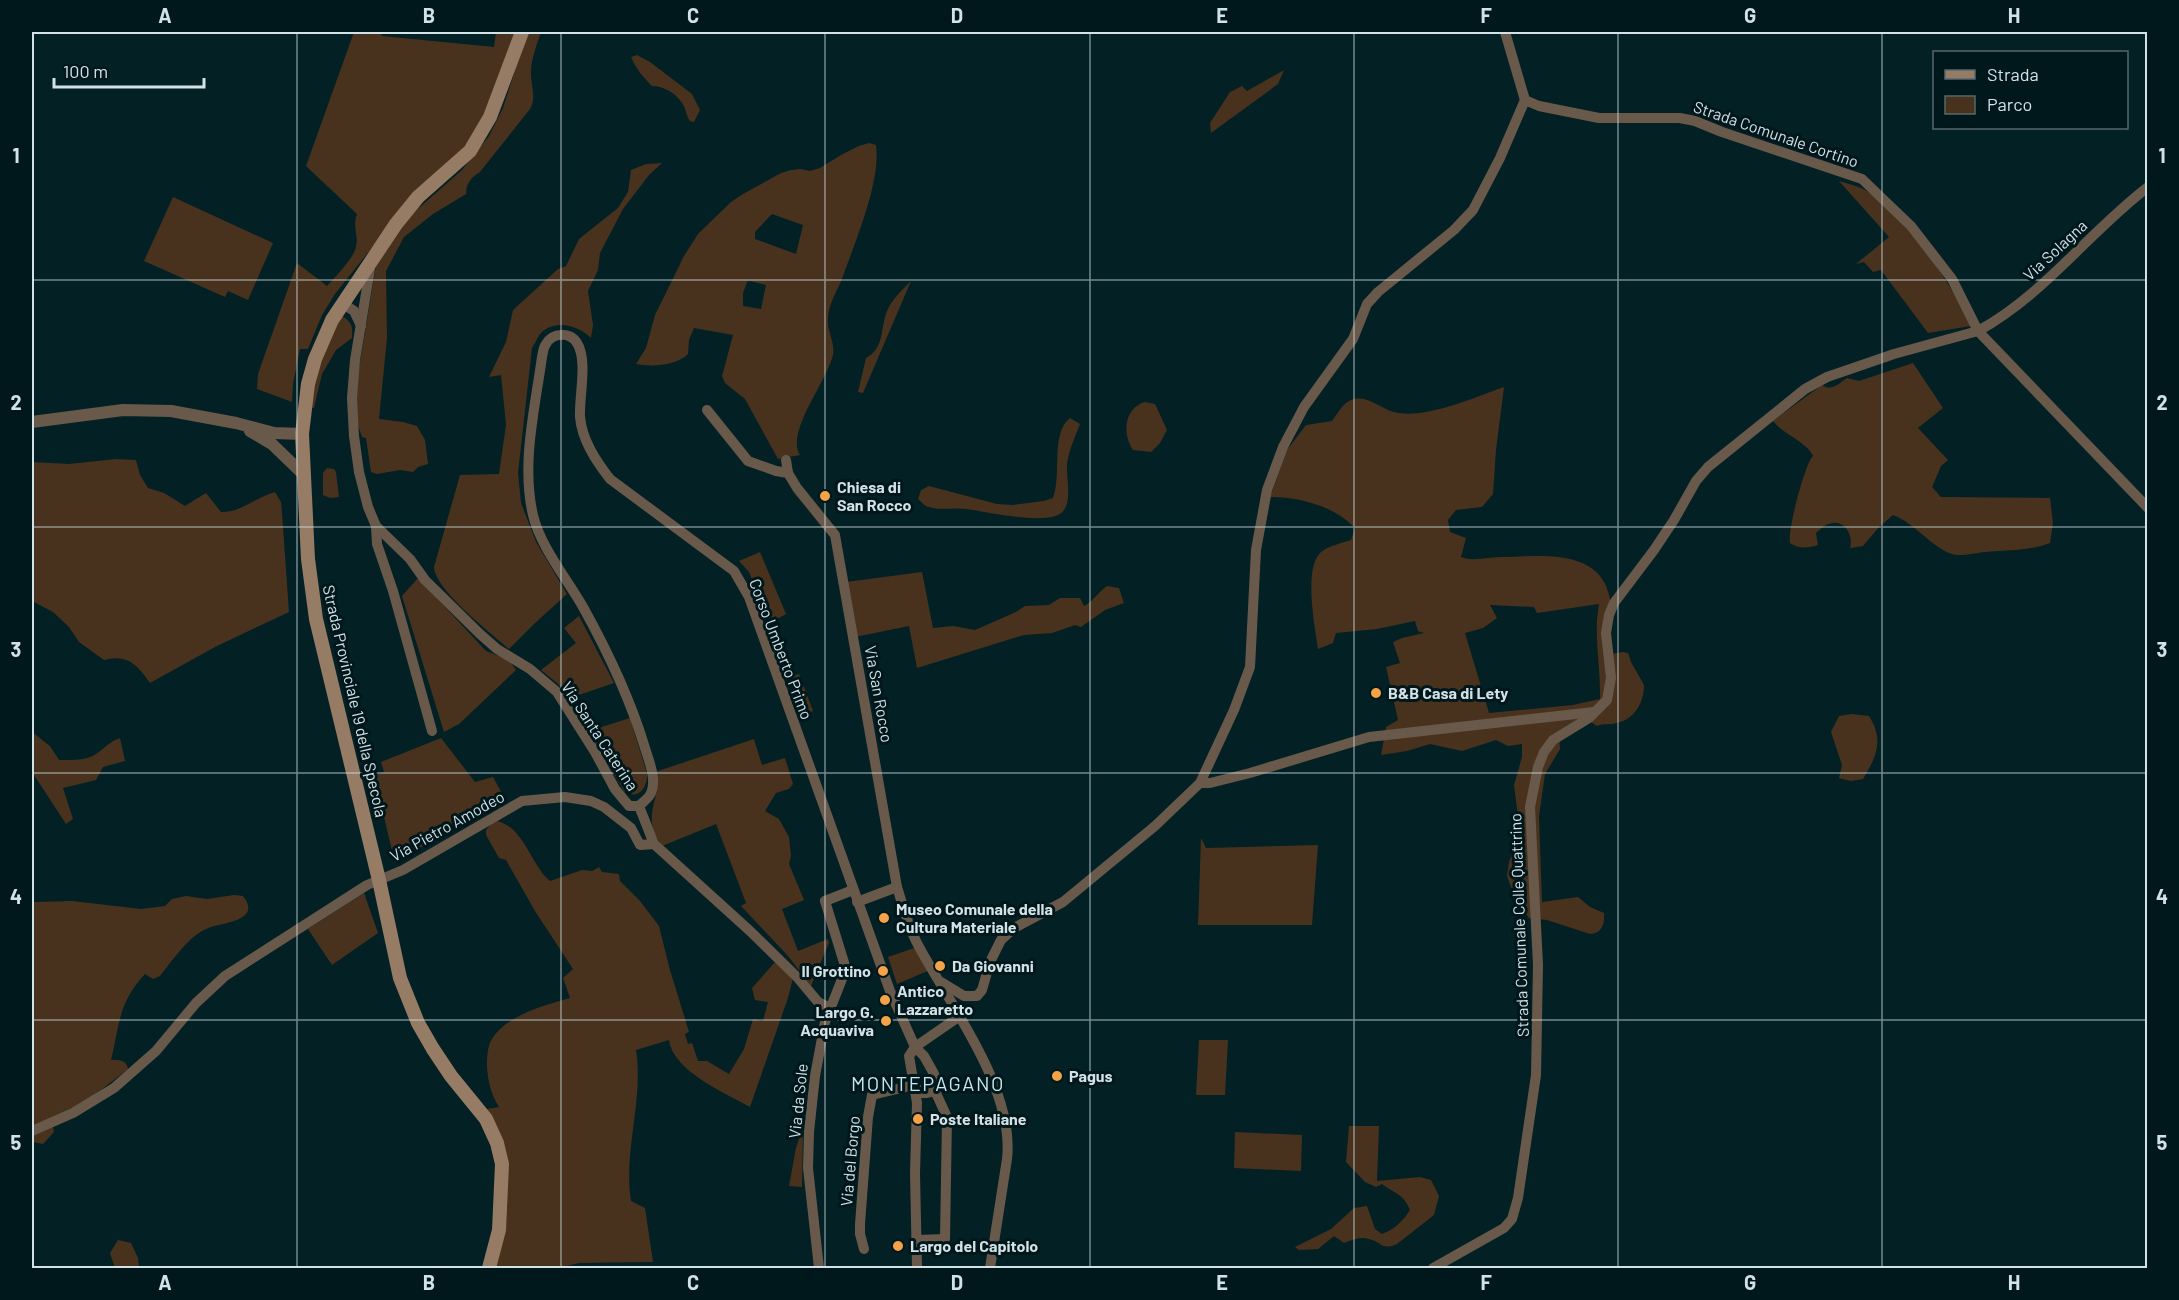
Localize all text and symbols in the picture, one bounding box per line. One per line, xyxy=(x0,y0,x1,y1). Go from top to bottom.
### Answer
text: A xyxy=(158,3,172,27)
text: B xyxy=(423,3,435,27)
text: C xyxy=(687,3,699,27)
text: D xyxy=(951,3,963,27)
text: E xyxy=(1216,3,1228,27)
text: F xyxy=(1480,3,1492,27)
text: G xyxy=(1744,3,1756,27)
text: H xyxy=(2008,3,2020,27)
scale bar xyxy=(54,51,204,89)
legend xyxy=(1933,51,2128,129)
text: 100 m xyxy=(63,60,108,82)
text: Strada xyxy=(1987,63,2039,85)
text: Parco xyxy=(1987,93,2032,115)
street label: Strada Comunale Cortino xyxy=(1691,96,1861,171)
text: 1 xyxy=(12,143,20,167)
text: 1 xyxy=(2158,143,2166,167)
street label: Via Solagna xyxy=(2019,215,2090,284)
text: 2 xyxy=(10,390,22,414)
text: 2 xyxy=(2156,390,2168,414)
place label: Chiesa di San Rocco xyxy=(837,477,911,514)
marker: Chiesa di San Rocco xyxy=(818,489,832,503)
street label: Corso Umberto Primo xyxy=(746,576,817,722)
street label: Strada Provinciale 19 della Specola xyxy=(320,583,391,819)
text: 3 xyxy=(11,637,21,661)
text: 3 xyxy=(2157,637,2167,661)
street label: Via San Rocco xyxy=(862,644,897,744)
street label: Via Santa Caterina xyxy=(558,677,643,794)
place label: B&B Casa di Lety xyxy=(1388,683,1508,702)
marker: B&B Casa di Lety xyxy=(1369,686,1383,700)
street label: Via Pietro Amodeo xyxy=(386,786,507,865)
street label: Strada Comunale Colle Quattrino xyxy=(1505,813,1532,1037)
text: 4 xyxy=(10,884,22,908)
text: 4 xyxy=(2156,884,2168,908)
place label: Museo Comunale della Cultura Materiale xyxy=(896,899,1053,936)
marker: Museo Comunale della Cultura Materiale xyxy=(877,911,891,925)
place label: Da Giovanni xyxy=(952,956,1034,975)
marker: Da Giovanni xyxy=(933,959,947,973)
place label: Il Grottino xyxy=(801,961,871,980)
marker: Il Grottino xyxy=(876,964,890,978)
place label: Antico Lazzaretto xyxy=(897,981,973,1018)
marker: Antico Lazzaretto xyxy=(878,993,892,1007)
place label: Largo G. Acquaviva xyxy=(800,1002,874,1039)
marker: Largo G. Acquaviva xyxy=(879,1014,893,1028)
street label: Via da Sole xyxy=(784,1063,811,1139)
place label: Pagus xyxy=(1069,1066,1113,1085)
marker: Pagus xyxy=(1050,1069,1064,1083)
district label: MONTEPAGANO xyxy=(851,1071,1005,1095)
place label: Poste Italiane xyxy=(930,1109,1027,1128)
marker: Poste Italiane xyxy=(911,1112,925,1126)
street label: Via del Borgo xyxy=(836,1115,863,1207)
text: 5 xyxy=(11,1130,22,1154)
text: 5 xyxy=(2157,1130,2168,1154)
place label: Largo del Capitolo xyxy=(910,1236,1038,1255)
marker: Largo del Capitolo xyxy=(891,1239,905,1253)
text: A xyxy=(158,1270,172,1294)
text: B xyxy=(423,1270,435,1294)
text: C xyxy=(687,1270,699,1294)
text: D xyxy=(951,1270,963,1294)
text: E xyxy=(1216,1270,1228,1294)
text: F xyxy=(1480,1270,1492,1294)
text: G xyxy=(1744,1270,1756,1294)
text: H xyxy=(2008,1270,2020,1294)

